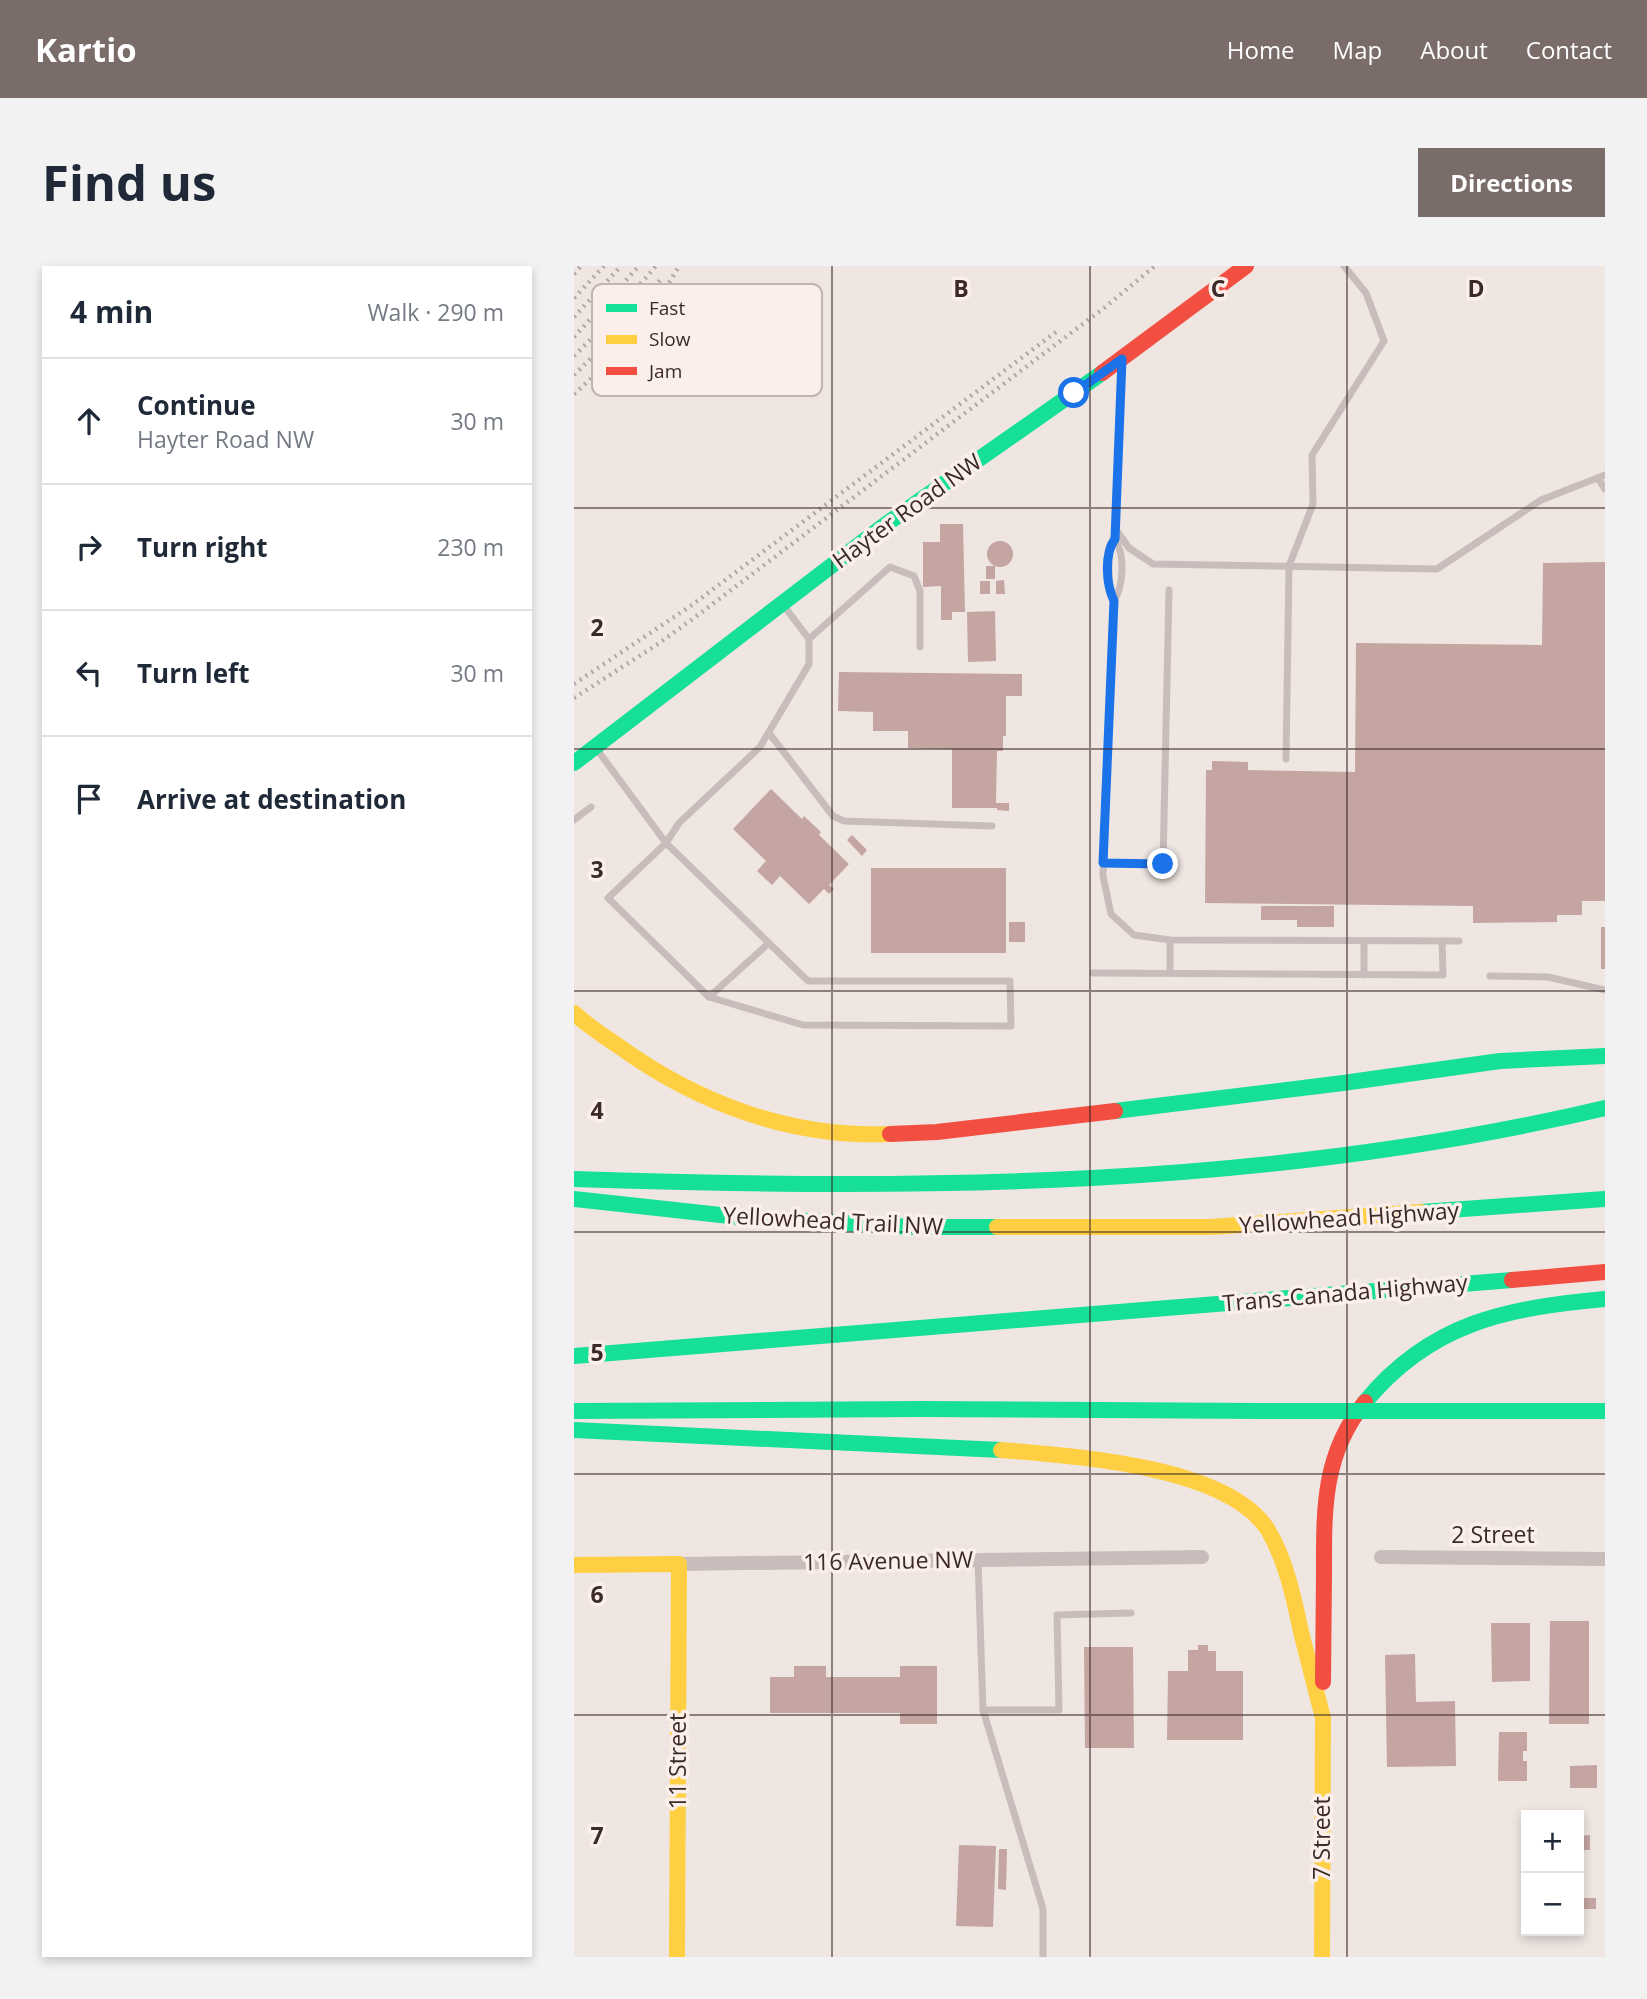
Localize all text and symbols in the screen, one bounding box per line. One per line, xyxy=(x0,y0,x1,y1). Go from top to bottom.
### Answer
text: Kartio xyxy=(35,27,137,72)
text: Home xyxy=(1227,33,1295,66)
text: Map xyxy=(1333,33,1382,66)
text: About xyxy=(1420,33,1488,66)
text: Contact xyxy=(1526,33,1612,66)
button: Directions xyxy=(1418,148,1605,217)
text: Find us xyxy=(42,149,216,215)
text: B xyxy=(953,272,969,304)
text: C xyxy=(1211,272,1225,304)
text: D xyxy=(1467,272,1485,304)
legend xyxy=(592,284,822,396)
text: 4 min xyxy=(70,291,153,332)
text: Fast xyxy=(649,295,685,321)
text: Walk · 290 m xyxy=(367,296,504,328)
text: Slow xyxy=(649,326,691,352)
text: Jam xyxy=(647,358,682,384)
route start xyxy=(1058,377,1089,408)
text: Continue xyxy=(137,387,256,423)
icon: ahead xyxy=(70,402,108,440)
text: 30 m xyxy=(450,405,504,437)
text: Hayter Road NW xyxy=(137,423,314,455)
street label: Hayter Road NW xyxy=(825,445,987,575)
icon: right xyxy=(70,528,108,566)
text: Turn right xyxy=(137,529,268,565)
text: 230 m xyxy=(437,531,504,563)
text: 2 xyxy=(590,611,604,643)
icon: left xyxy=(70,654,108,692)
text: Turn left xyxy=(137,655,249,691)
text: 30 m xyxy=(450,657,504,689)
icon: arrive xyxy=(70,780,108,818)
text: Arrive at destination xyxy=(137,781,406,817)
route end xyxy=(1147,848,1178,879)
text: 3 xyxy=(590,853,604,885)
text: 4 xyxy=(590,1094,604,1126)
street label: Yellowhead Highway xyxy=(1238,1193,1460,1241)
street label: Yellowhead Trail NW xyxy=(722,1198,944,1242)
street label: Trans-Canada Highway xyxy=(1221,1265,1469,1319)
text: 5 xyxy=(590,1336,604,1368)
street label: 2 Street xyxy=(1451,1518,1535,1550)
street label: 116 Avenue NW xyxy=(803,1543,973,1577)
text: 6 xyxy=(590,1578,604,1610)
street label: 11 Street xyxy=(661,1713,693,1809)
street label: 7 Street xyxy=(1305,1796,1337,1880)
map controls xyxy=(1521,1810,1584,1936)
button: + xyxy=(1521,1810,1584,1873)
text: 7 xyxy=(590,1819,604,1851)
button: − xyxy=(1521,1873,1584,1936)

